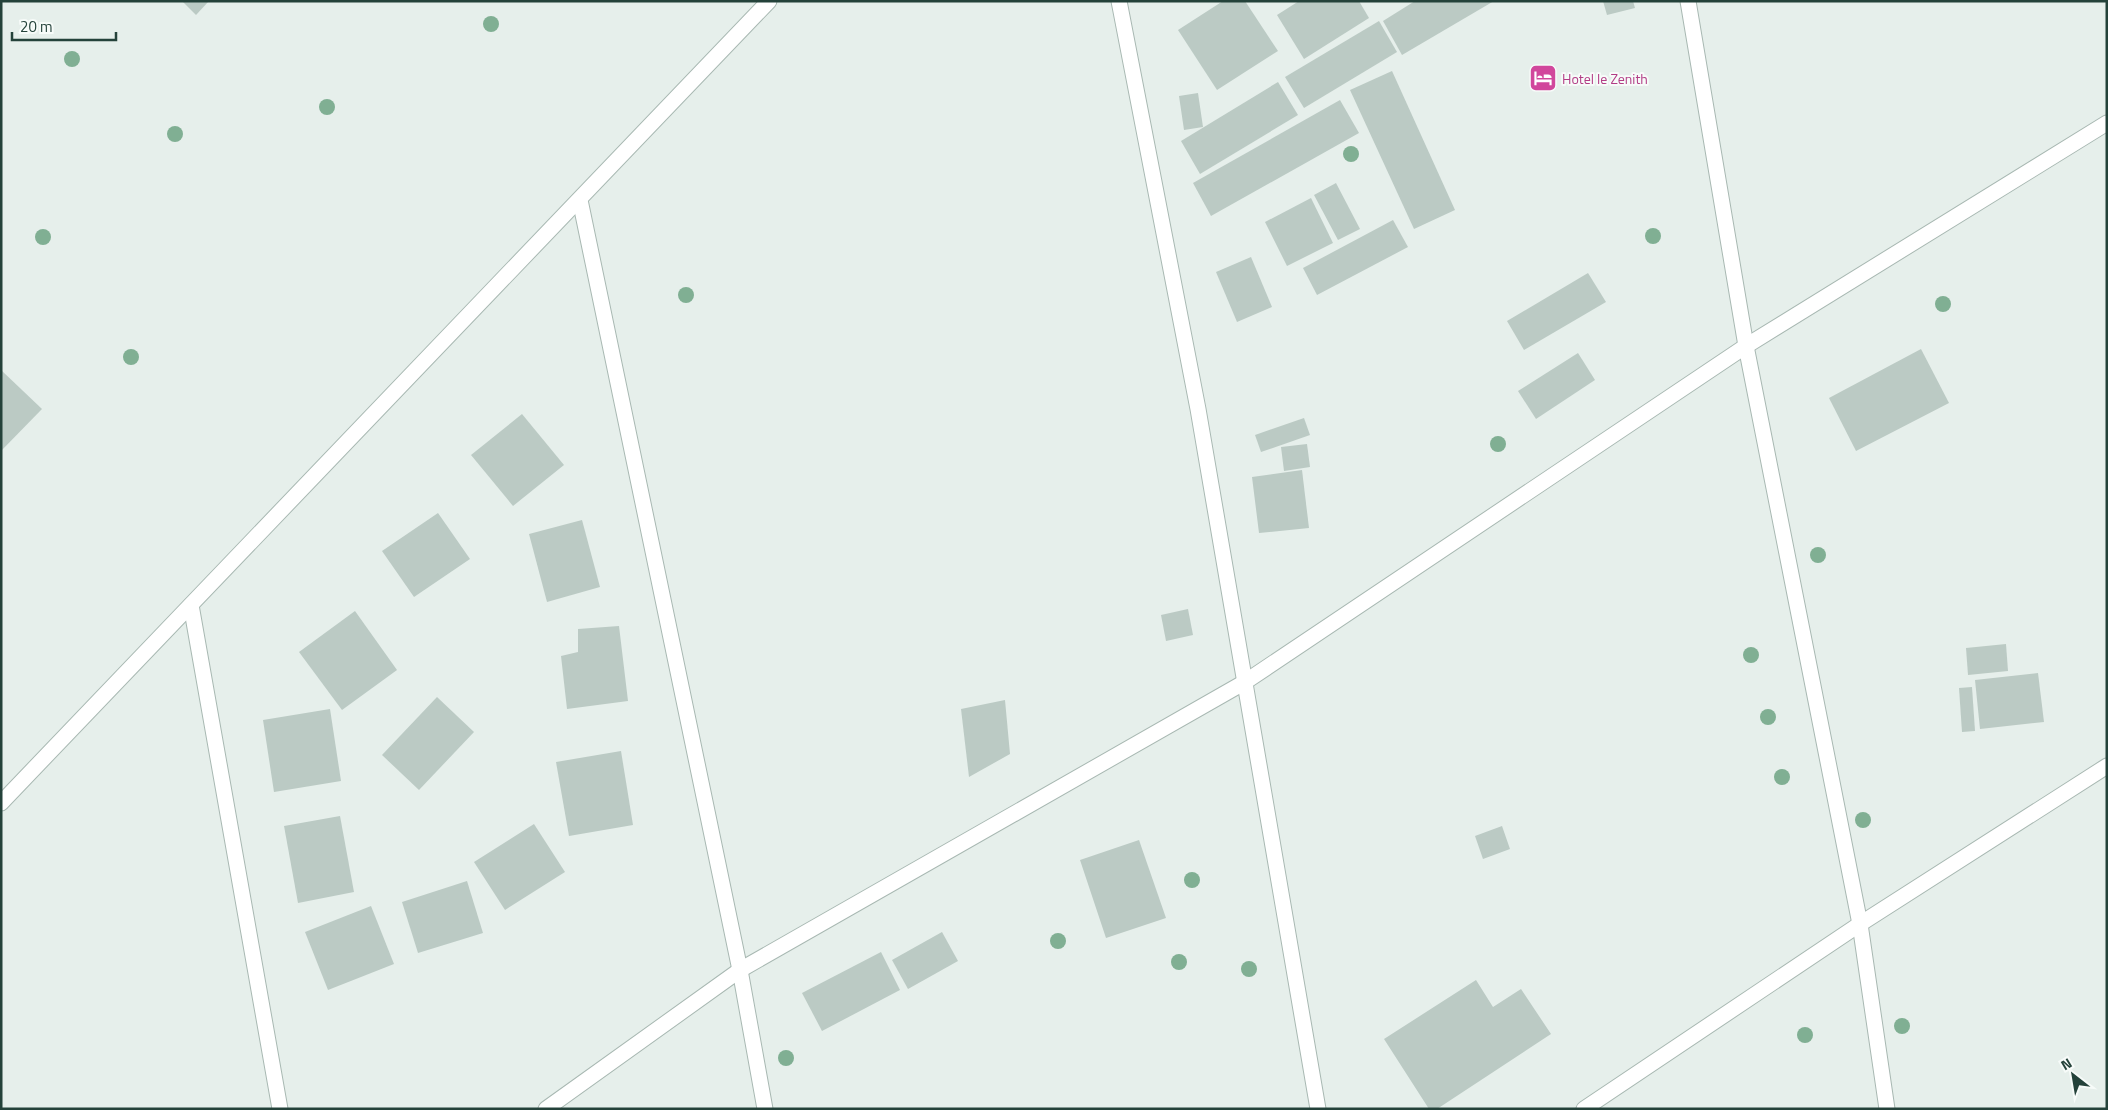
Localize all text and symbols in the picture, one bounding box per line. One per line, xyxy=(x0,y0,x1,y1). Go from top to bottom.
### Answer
scale bar xyxy=(12,10,116,42)
text: 20 m xyxy=(20,15,53,38)
hotel icon: Hotel le Zenith xyxy=(1528,63,1558,93)
place label: Hotel le Zenith xyxy=(1562,68,1648,89)
north arrow xyxy=(2048,1050,2098,1100)
text: N xyxy=(2056,1052,2076,1075)

